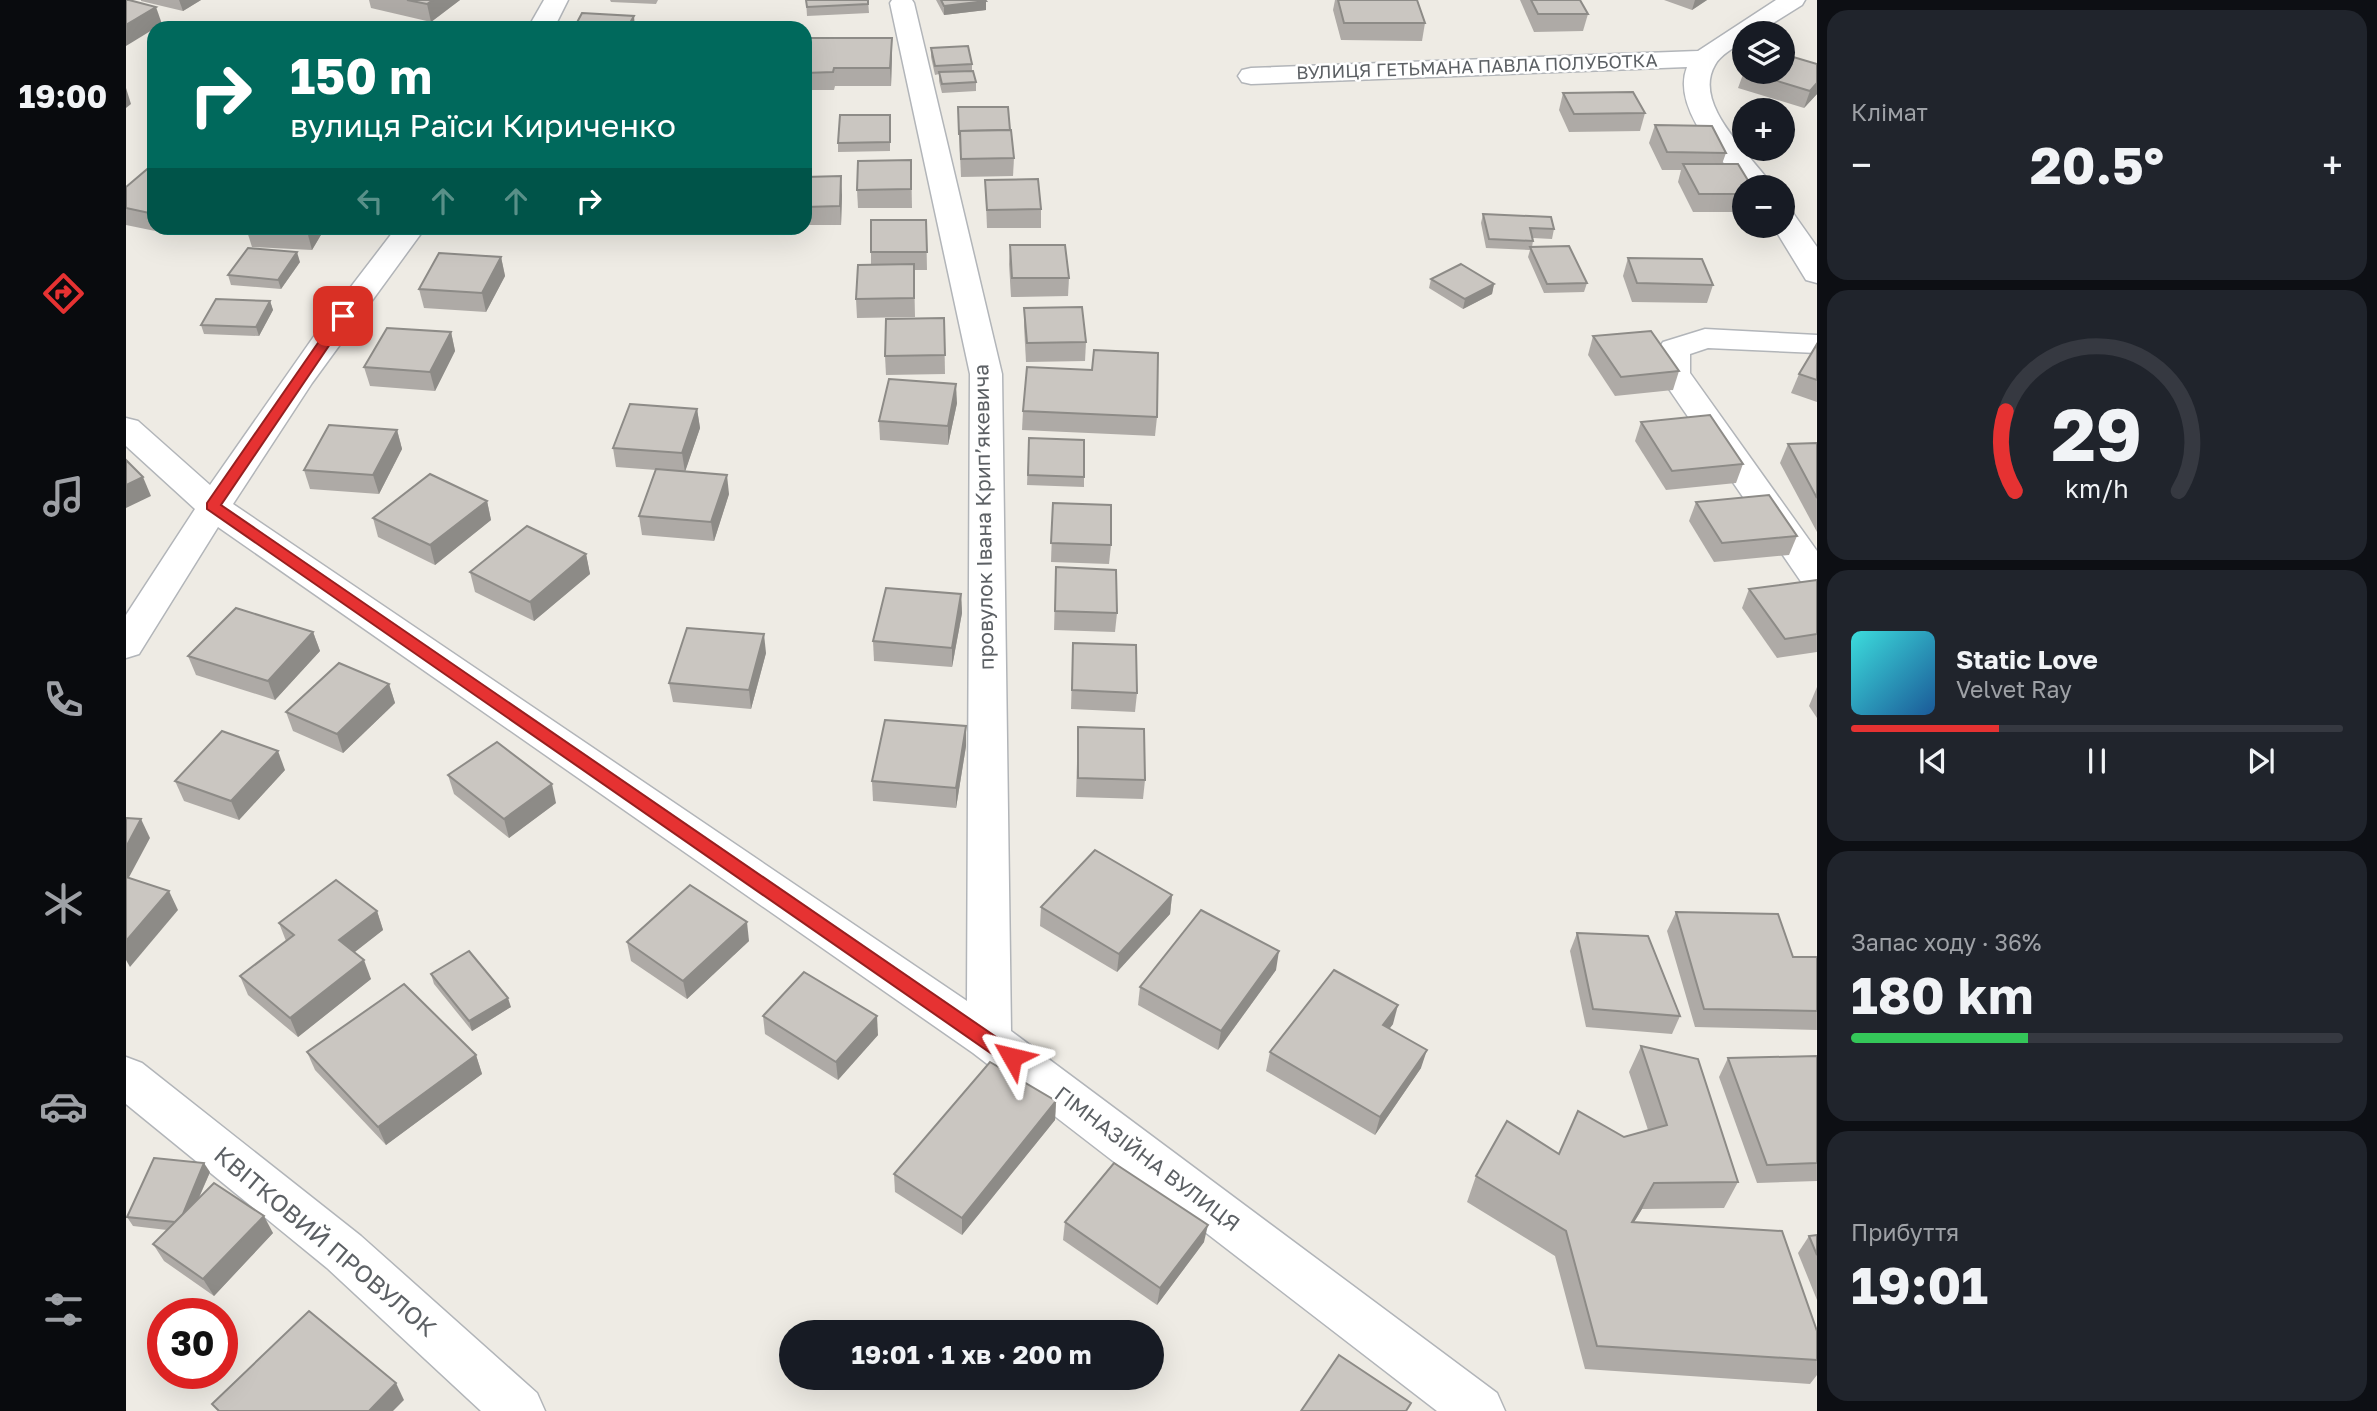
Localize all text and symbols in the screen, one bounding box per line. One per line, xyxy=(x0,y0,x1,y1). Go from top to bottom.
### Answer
map controls xyxy=(1732,21,1795,238)
button: layers xyxy=(1732,21,1795,84)
text: 150 m xyxy=(290,46,432,105)
icon: right xyxy=(175,49,266,140)
street label: ВУЛИЦЯ ГЕТЬМАНА ПАВЛА ПОЛУБОТКА xyxy=(1296,49,1658,83)
text: 19:00 xyxy=(19,77,107,115)
button: + xyxy=(1732,98,1795,161)
text: Клімат xyxy=(1851,98,1928,126)
text: вулиця Раїси Кириченко xyxy=(290,106,676,144)
text: 20.5° xyxy=(2030,133,2164,195)
text: − xyxy=(1851,142,1872,187)
text: + xyxy=(2322,142,2343,187)
button: − xyxy=(1732,175,1795,238)
icon: left xyxy=(351,182,389,220)
icon: ahead xyxy=(424,182,462,220)
icon: ahead xyxy=(497,182,535,220)
icon: right xyxy=(570,182,608,220)
icon: directions xyxy=(39,269,88,318)
pin xyxy=(313,286,373,346)
icon: arrive xyxy=(324,297,362,335)
street label: провулок Івана Крипʼякевича xyxy=(967,364,999,670)
text: 29 xyxy=(2052,391,2142,478)
icon: music xyxy=(39,472,88,521)
text: km/h xyxy=(2065,473,2129,504)
text: Static Love xyxy=(1956,644,2098,675)
icon: phone xyxy=(39,675,88,724)
text: Velvet Ray xyxy=(1956,675,2072,703)
icon: previous xyxy=(1914,742,1952,780)
icon: pause xyxy=(2078,742,2116,780)
icon: next xyxy=(2242,742,2280,780)
icon: climate xyxy=(39,879,88,928)
text: Запас ходу · 36% xyxy=(1851,928,2041,956)
text: 180 km xyxy=(1851,963,2034,1025)
position arrow xyxy=(975,1020,1049,1094)
street label: ГІМНАЗІЙНА ВУЛИЦЯ xyxy=(1050,1080,1245,1236)
icon: car xyxy=(39,1082,88,1131)
street label: КВІТКОВИЙ ПРОВУЛОК xyxy=(209,1139,443,1342)
text: Прибуття xyxy=(1851,1218,1959,1246)
text: 19:01 xyxy=(1851,1253,1988,1315)
icon: filters xyxy=(39,1285,88,1334)
speed limit sign: 30 xyxy=(147,1298,238,1389)
text: 19:01 · 1 хв · 200 m xyxy=(851,1339,1092,1370)

